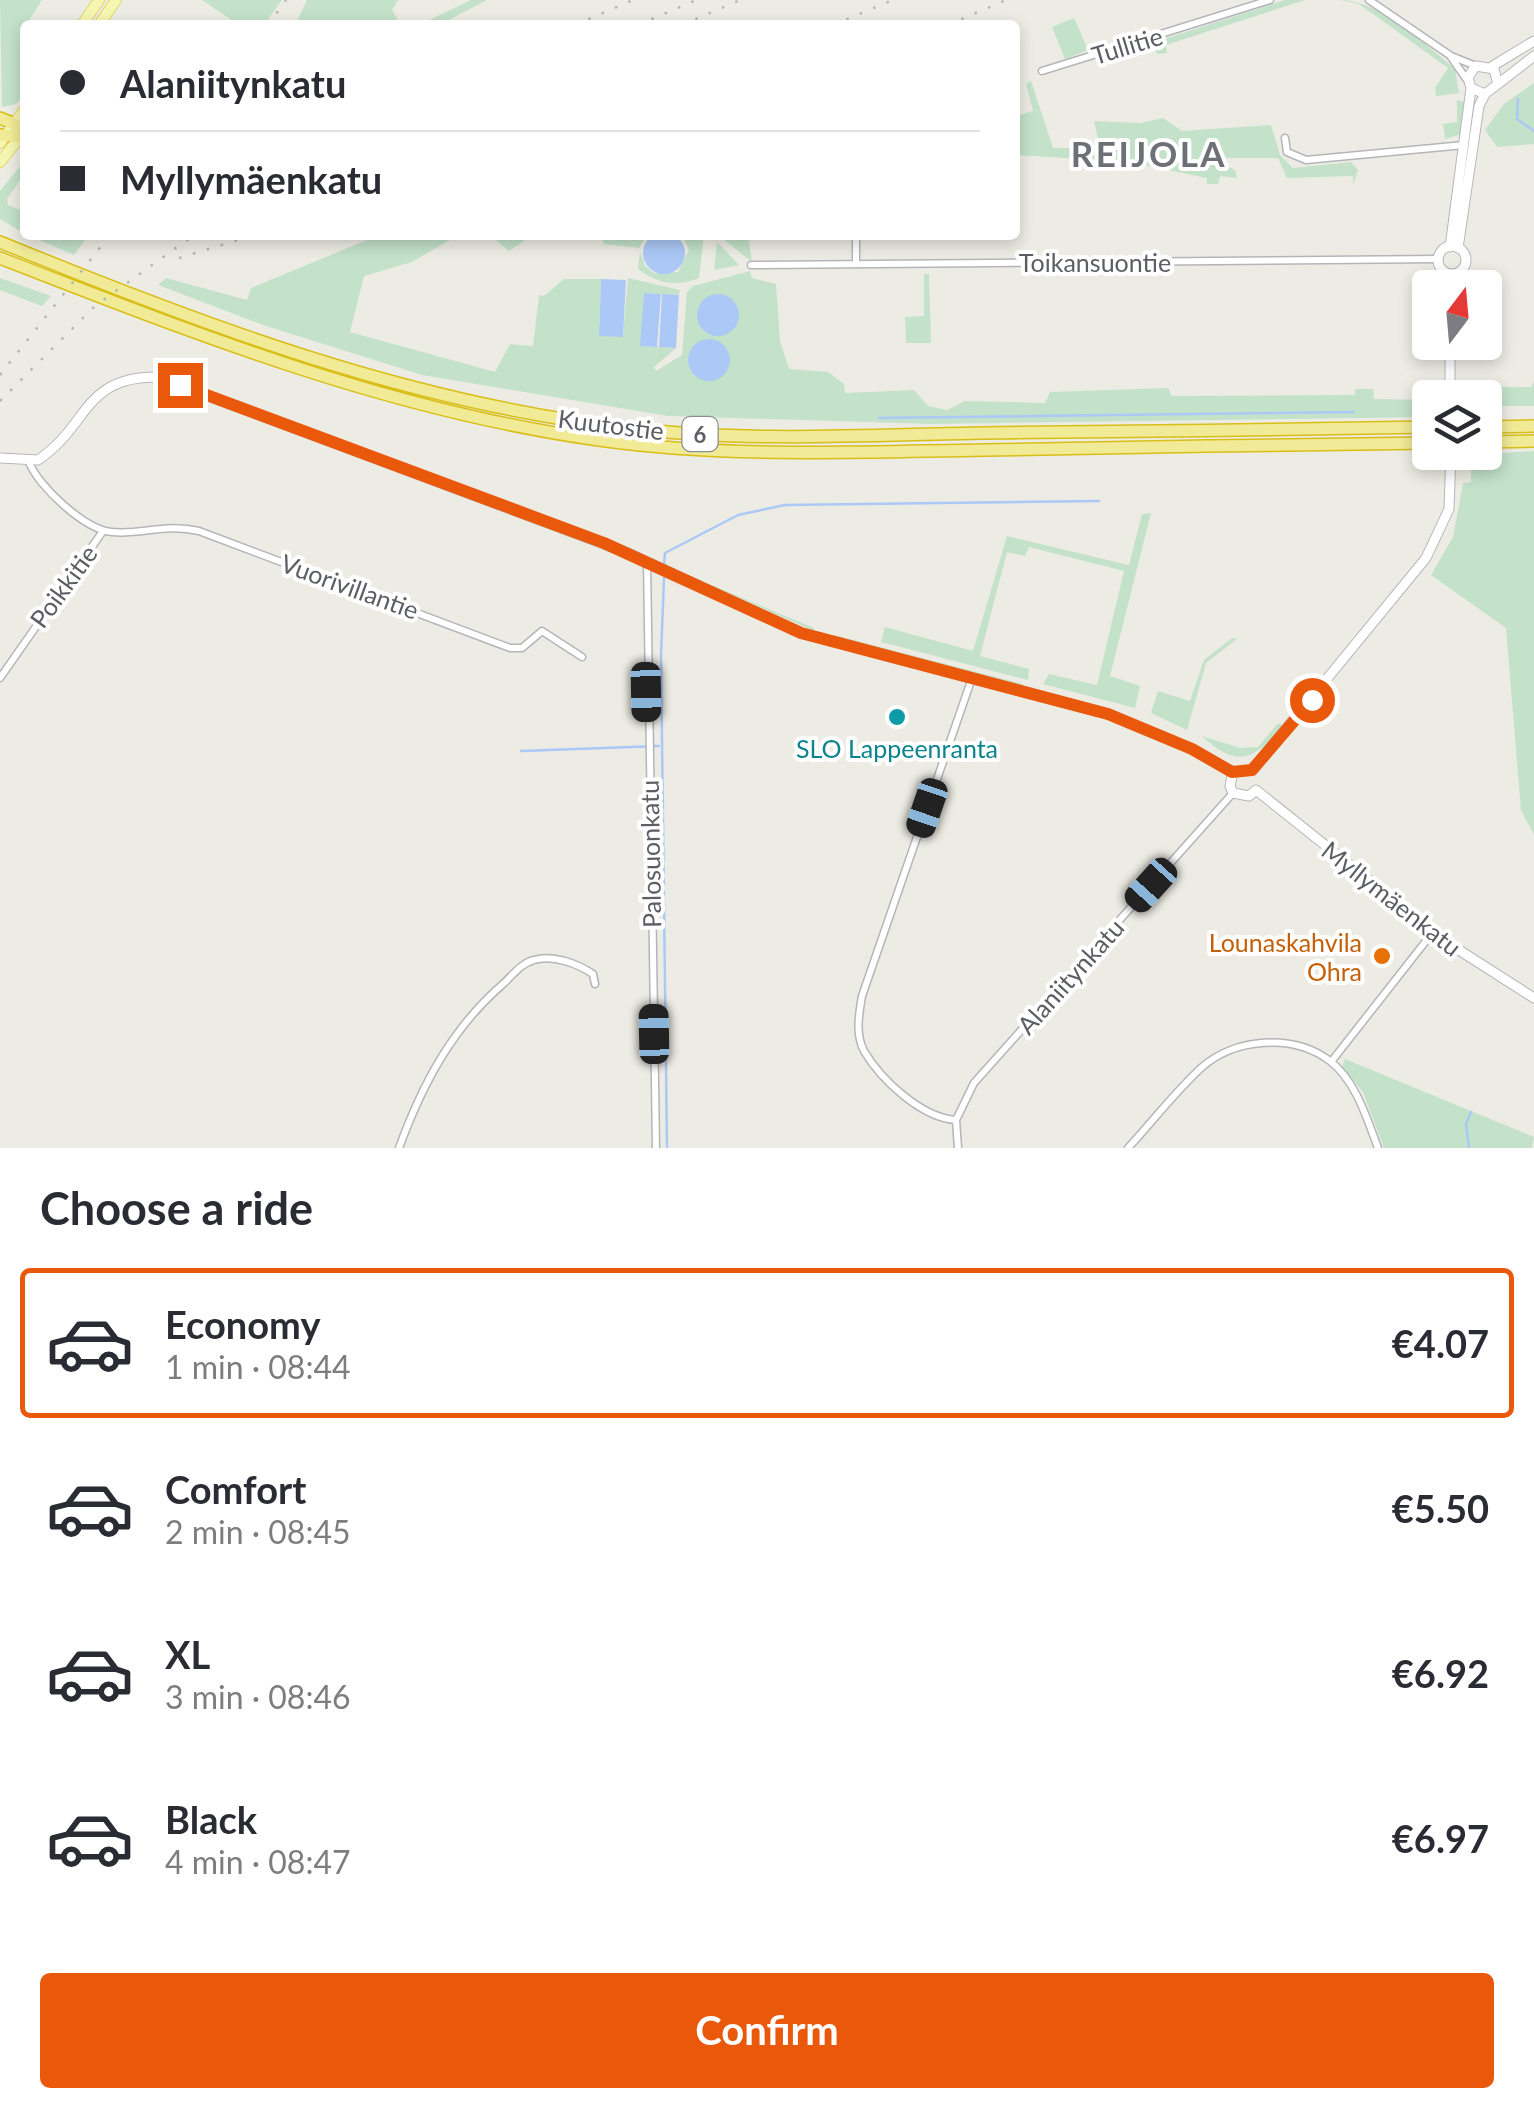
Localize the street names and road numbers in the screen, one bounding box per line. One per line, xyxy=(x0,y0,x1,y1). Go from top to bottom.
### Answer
street label: Tullitie xyxy=(1088,20,1166,70)
street label: Toikansuontie xyxy=(1019,247,1171,277)
street label: Kuutostie xyxy=(556,403,666,445)
road number: 6 xyxy=(682,417,718,451)
street label: Poikkitie xyxy=(23,539,103,633)
street label: Vuorivillantie xyxy=(277,547,423,625)
street label: Palosuonkatu xyxy=(634,780,666,928)
street label: Myllymäenkatu xyxy=(1316,834,1468,962)
street label: Alaniitynkatu xyxy=(1010,912,1130,1040)

